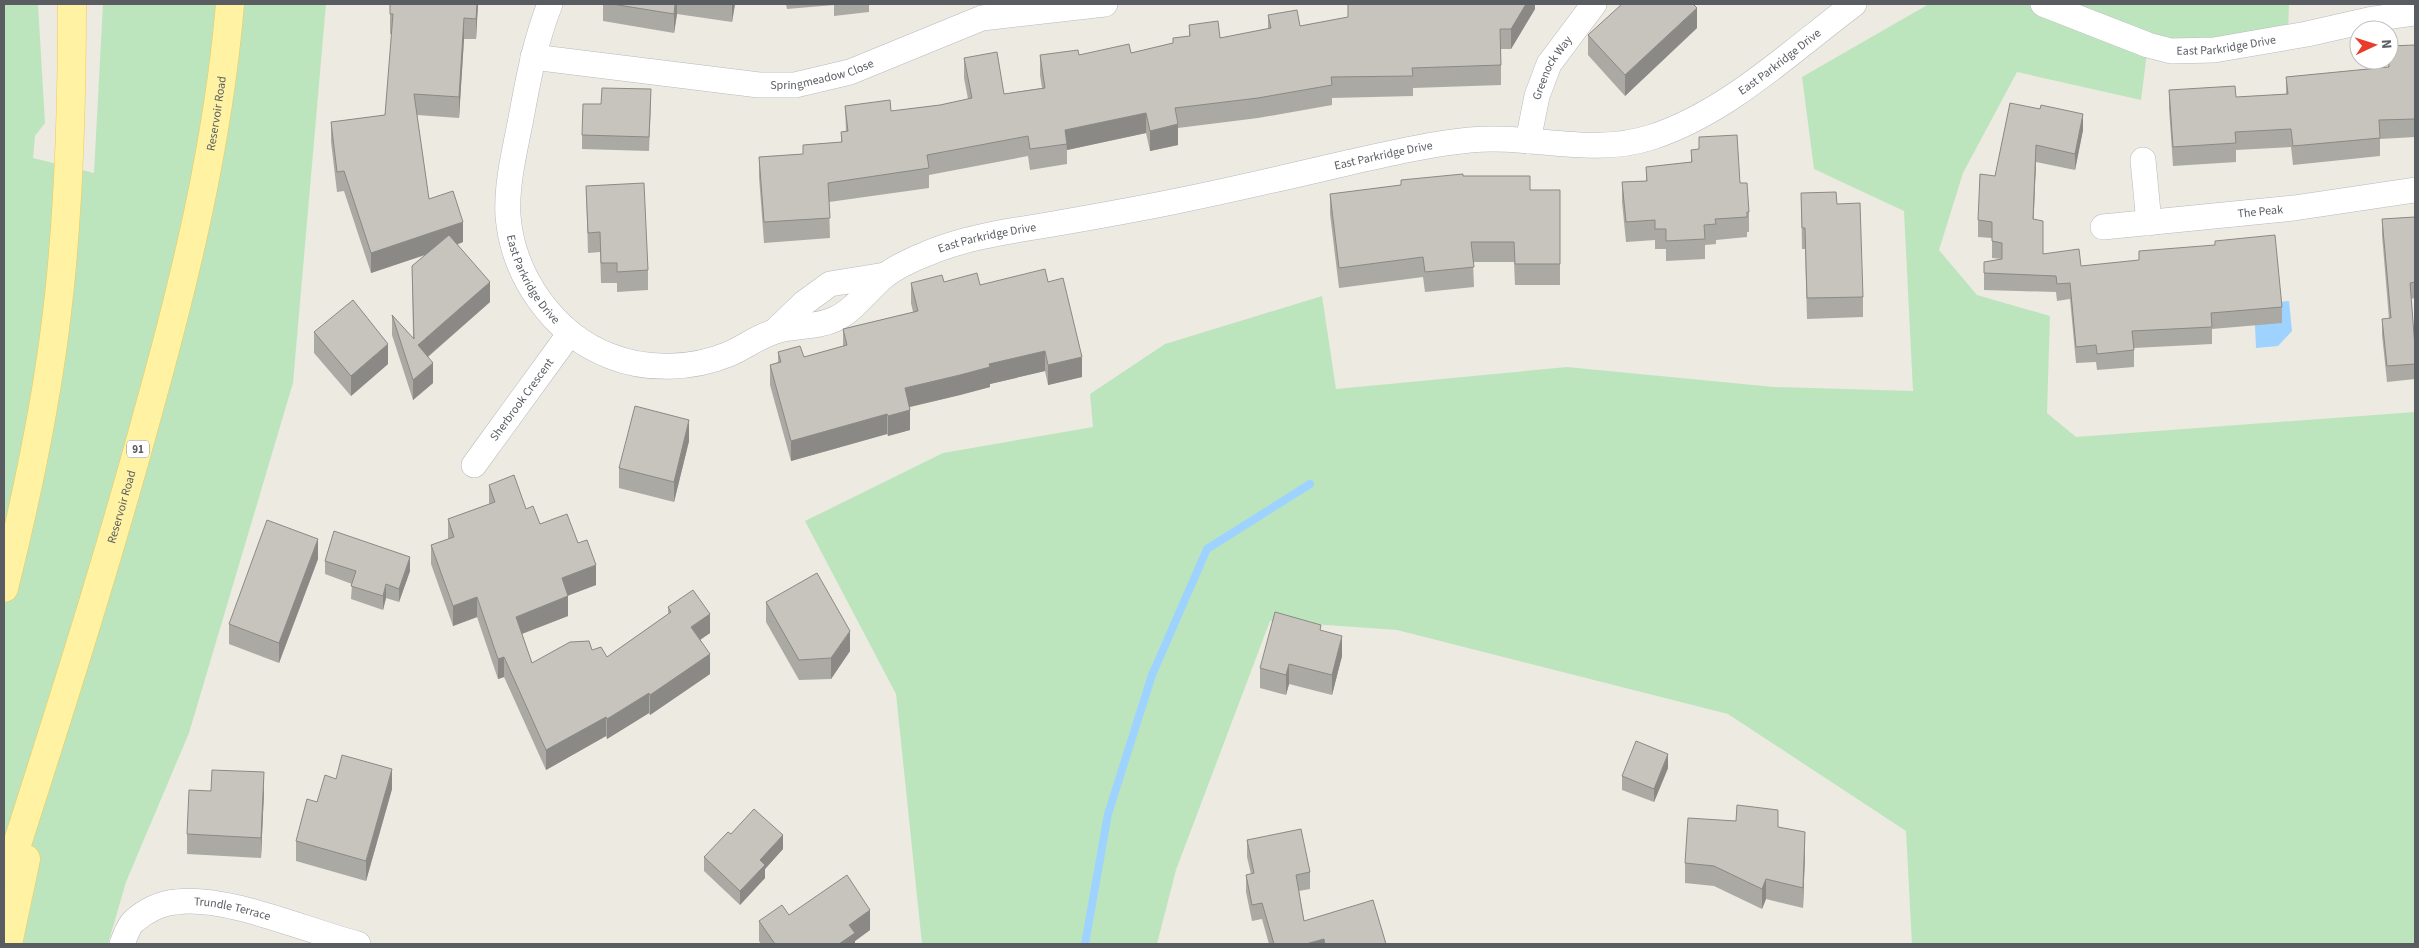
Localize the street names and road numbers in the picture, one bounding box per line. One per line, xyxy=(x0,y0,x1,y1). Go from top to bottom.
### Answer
street label: East Parkridge Drive xyxy=(1735,25,1825,99)
street label: East Parkridge Drive xyxy=(2176,31,2277,60)
street label: Greenock Way xyxy=(1528,32,1577,102)
street label: Springmeadow Close xyxy=(770,55,876,94)
street label: Reservoir Road xyxy=(202,75,231,152)
street label: East Parkridge Drive xyxy=(1333,137,1434,175)
street label: The Peak xyxy=(2237,201,2284,223)
street label: East Parkridge Drive xyxy=(936,219,1037,258)
street label: East Parkridge Drive xyxy=(502,233,564,328)
street label: Sherbrook Crescent xyxy=(486,355,558,445)
road number: 91 xyxy=(127,440,149,458)
street label: Reservoir Road xyxy=(103,468,141,546)
street label: Trundle Terrace xyxy=(193,893,273,925)

